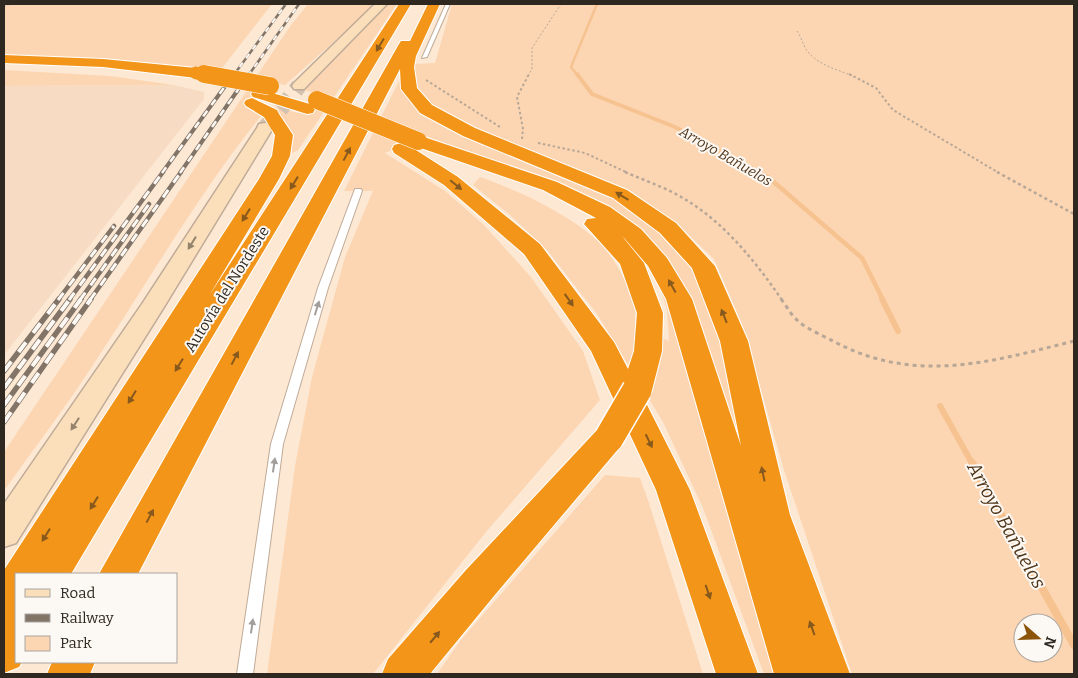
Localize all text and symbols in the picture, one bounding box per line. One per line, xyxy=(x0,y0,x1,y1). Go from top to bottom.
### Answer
one-way arrow xyxy=(375,39,385,52)
water label: Arroyo Bañuelos xyxy=(676,123,775,190)
one-way arrow xyxy=(343,147,351,161)
one-way arrow xyxy=(289,176,298,190)
one-way arrow xyxy=(449,179,462,190)
one-way arrow xyxy=(615,191,628,200)
one-way arrow xyxy=(242,208,251,221)
street label: Autovía del Nordeste xyxy=(181,223,273,355)
one-way arrow xyxy=(187,237,197,250)
one-way arrow xyxy=(668,279,676,293)
one-way arrow xyxy=(564,293,574,307)
one-way arrow xyxy=(313,301,321,316)
one-way arrow xyxy=(719,309,727,323)
one-way arrow xyxy=(231,350,239,365)
one-way arrow xyxy=(175,359,184,372)
one-way arrow xyxy=(128,390,137,404)
one-way arrow xyxy=(70,417,80,430)
one-way arrow xyxy=(645,434,653,448)
one-way arrow xyxy=(270,457,278,473)
water label: Arroyo Bañuelos xyxy=(962,457,1051,593)
one-way arrow xyxy=(759,466,767,481)
one-way arrow xyxy=(89,497,98,510)
one-way arrow xyxy=(145,509,154,523)
one-way arrow xyxy=(42,528,51,542)
legend xyxy=(15,573,178,663)
text: Road xyxy=(60,584,95,602)
one-way arrow xyxy=(704,585,712,600)
text: Railway xyxy=(60,609,114,627)
north arrow xyxy=(1013,613,1063,663)
one-way arrow xyxy=(248,618,256,634)
one-way arrow xyxy=(808,621,815,636)
one-way arrow xyxy=(429,631,440,644)
text: Park xyxy=(60,634,92,652)
text: N xyxy=(1040,634,1060,650)

